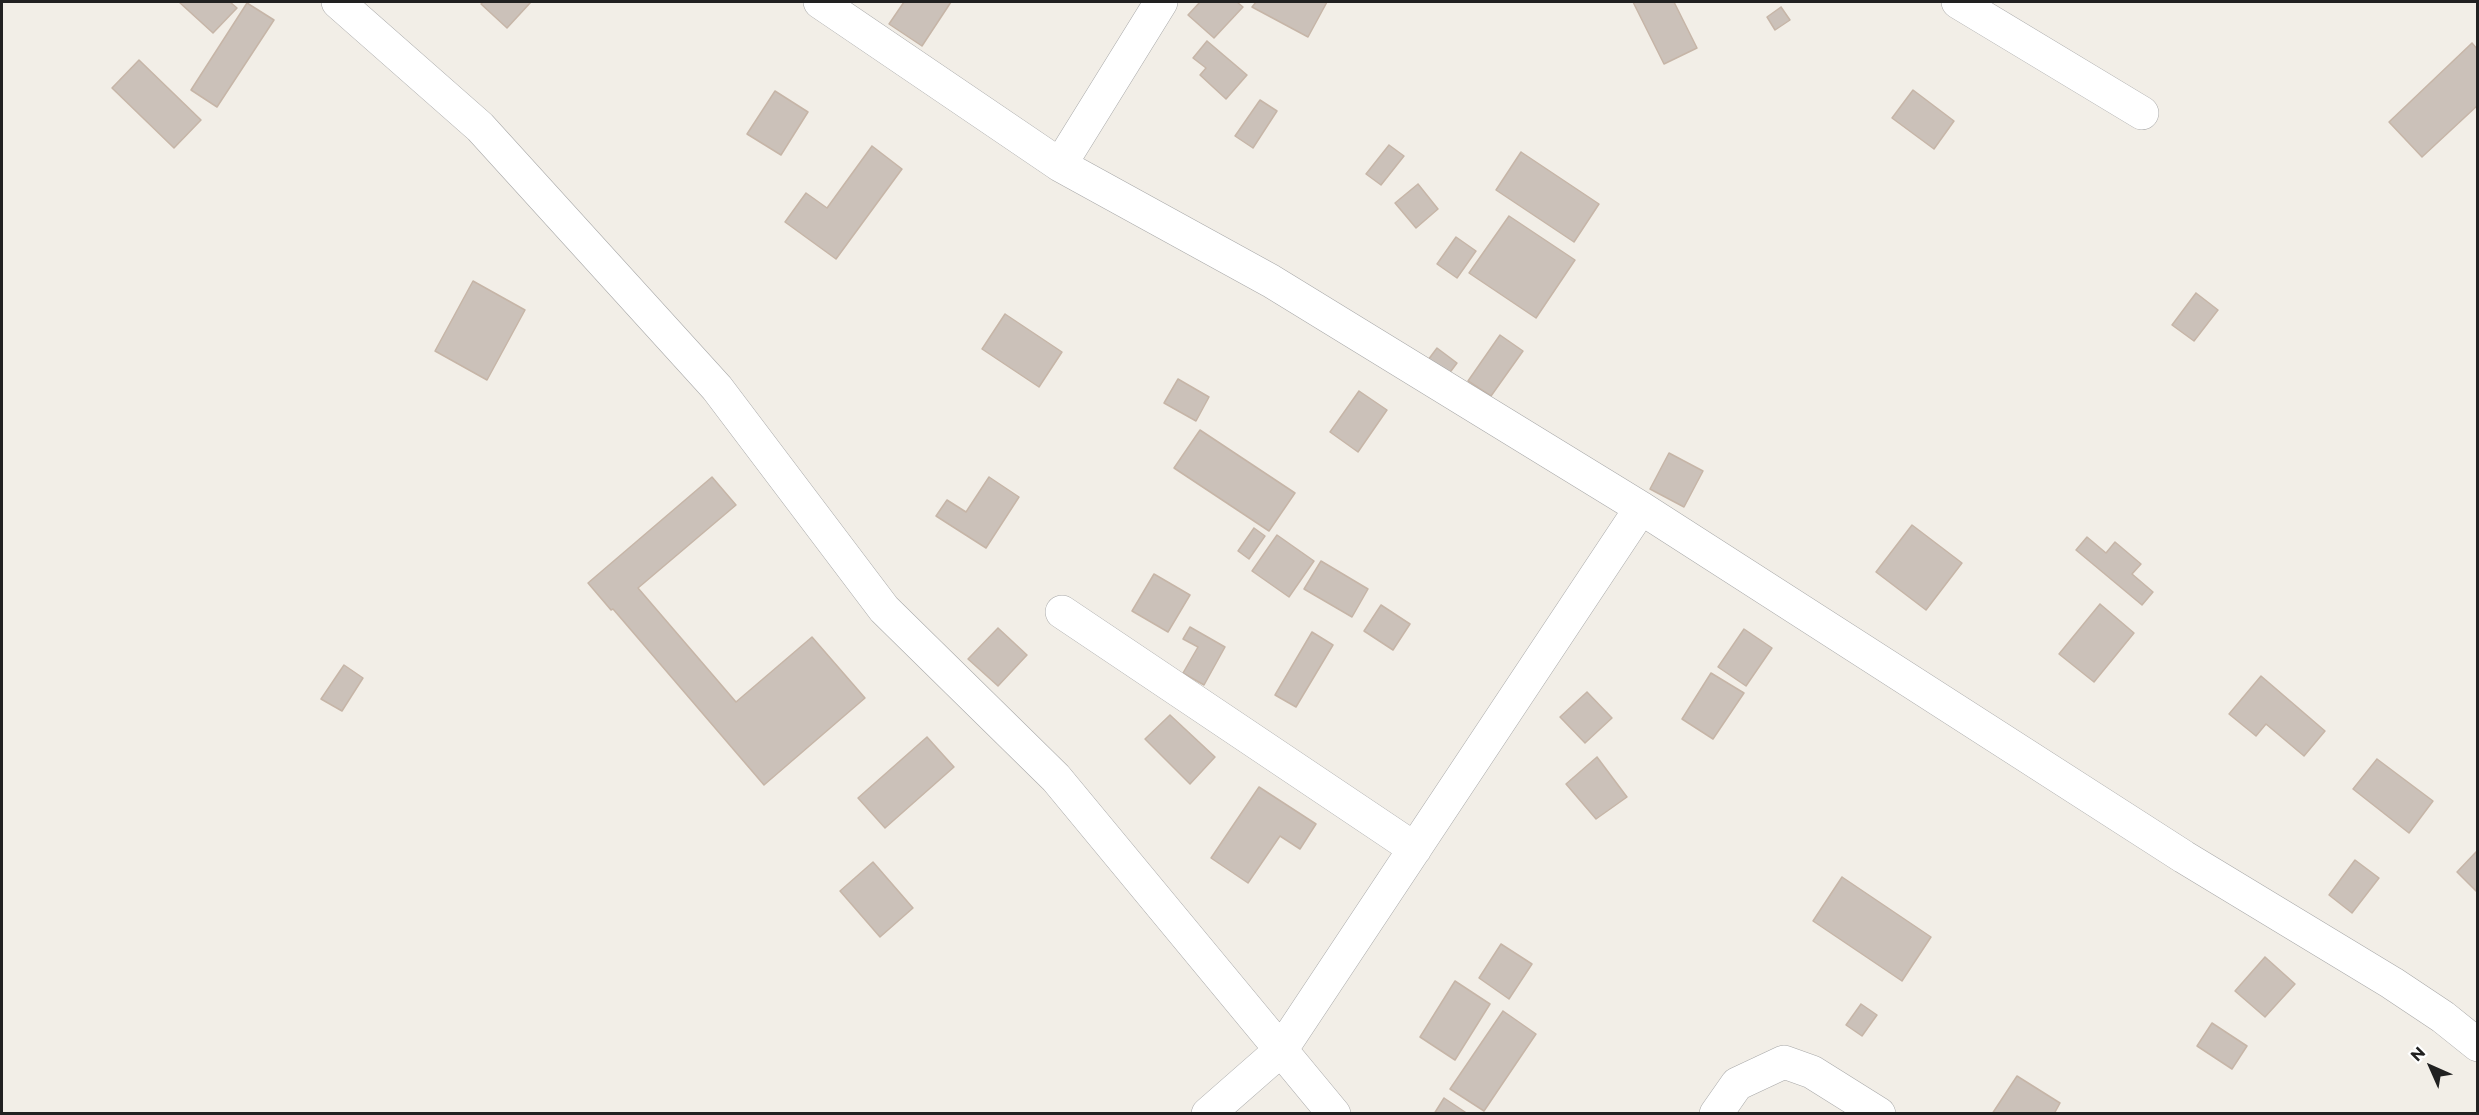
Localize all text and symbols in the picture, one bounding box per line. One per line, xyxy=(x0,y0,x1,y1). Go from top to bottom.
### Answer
north arrow xyxy=(2401,1037,2461,1097)
text: N xyxy=(2407,1043,2429,1065)

